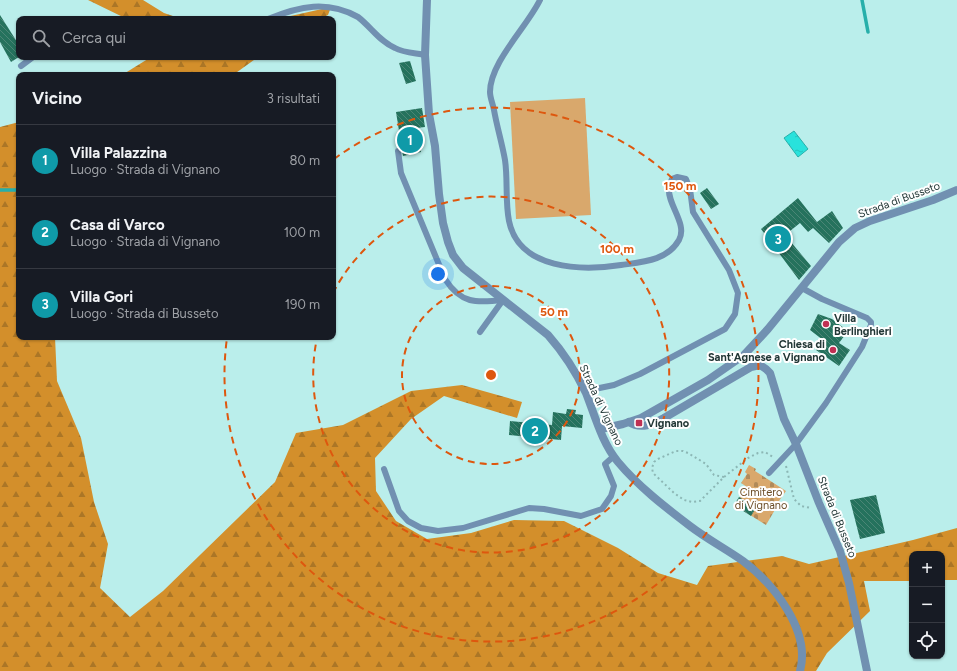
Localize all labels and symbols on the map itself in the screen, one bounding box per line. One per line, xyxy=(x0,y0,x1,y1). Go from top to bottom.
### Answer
pin: 1 xyxy=(397,125,423,155)
text: 150 m xyxy=(663,179,697,193)
street label: Strada di Busseto xyxy=(856,179,942,221)
pin: 3 xyxy=(765,224,791,254)
text: 100 m xyxy=(600,242,634,256)
your location xyxy=(428,264,448,284)
text: 50 m xyxy=(540,305,568,319)
place label: Villa Berlinghieri xyxy=(834,312,892,338)
marker: Villa Berlinghieri xyxy=(821,319,831,329)
place label: Chiesa di Sant'Agnese a Vignano xyxy=(708,338,826,364)
marker: Chiesa di Sant'Agnese a Vignano xyxy=(828,345,838,355)
street label: Strada di Vignano xyxy=(577,363,625,447)
centre of rings xyxy=(484,368,498,382)
pin: 2 xyxy=(522,416,548,446)
place label: Vignano xyxy=(647,417,690,430)
marker: Vignano xyxy=(634,418,644,428)
street label: Strada di Busseto xyxy=(815,475,859,559)
park label: Cimitero di Vignano xyxy=(735,486,787,512)

